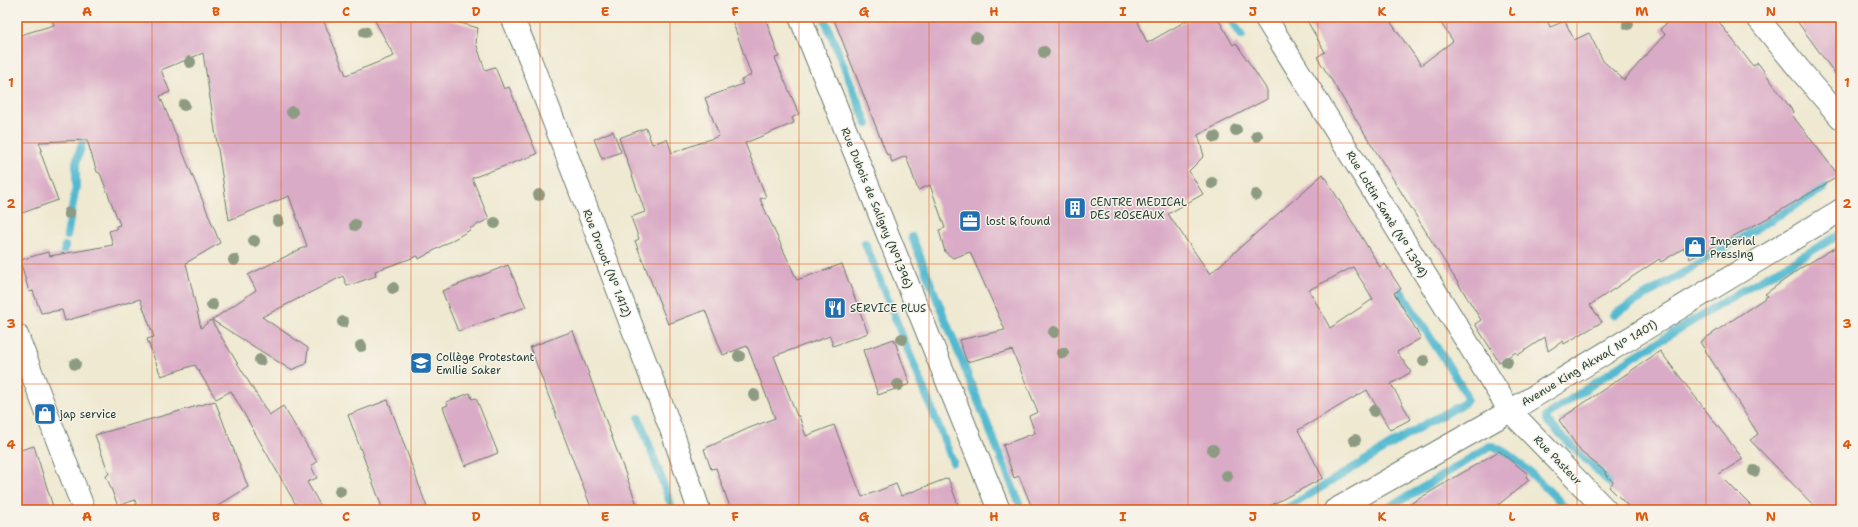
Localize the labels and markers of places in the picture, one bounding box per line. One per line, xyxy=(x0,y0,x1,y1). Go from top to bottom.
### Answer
building icon: CENTRE MEDICAL DES ROSEAUX xyxy=(1062,195,1088,221)
place label: CENTRE MEDICAL DES ROSEAUX xyxy=(1090,195,1187,223)
office icon: lost & found xyxy=(957,208,983,234)
place label: lost & found xyxy=(986,214,1050,229)
shop icon: Imperial Pressing xyxy=(1682,234,1708,260)
place label: Imperial Pressing xyxy=(1710,234,1756,262)
restaurant icon: SERVICE PLUS xyxy=(822,295,848,321)
place label: SERVICE PLUS xyxy=(850,301,926,316)
school or university icon: Collège Protestant Emilie Saker xyxy=(408,350,434,376)
place label: Collège Protestant Emilie Saker xyxy=(436,350,535,378)
shop icon: jap service xyxy=(32,401,58,427)
place label: jap service xyxy=(59,407,117,422)

